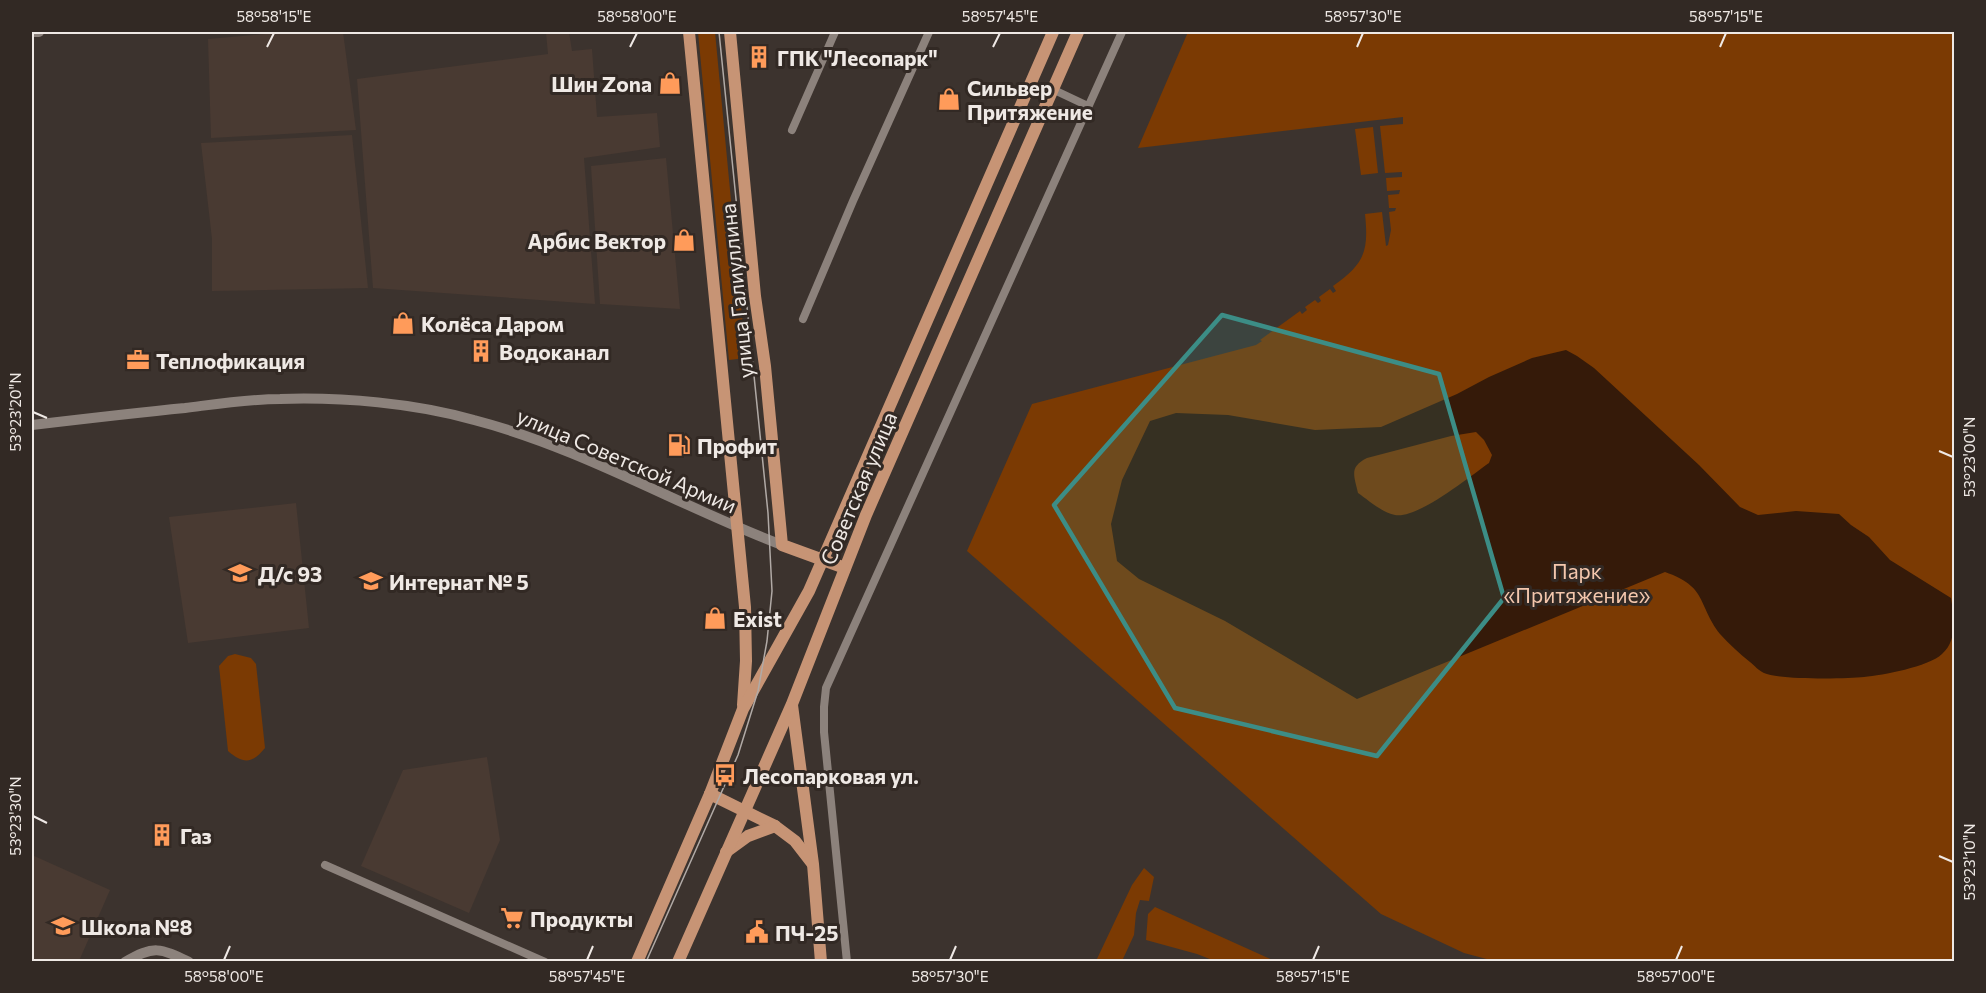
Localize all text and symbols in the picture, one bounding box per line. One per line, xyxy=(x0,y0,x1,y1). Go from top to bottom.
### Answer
text: 58°58'15"E xyxy=(236,7,312,25)
text: 58°58'00"E xyxy=(597,7,677,25)
text: 58°57'45"E xyxy=(962,7,1038,25)
text: 58°57'30"E xyxy=(1324,7,1402,25)
text: 58°57'15"E xyxy=(1689,7,1763,25)
building icon: ГПК "Лесопарк" xyxy=(746,44,772,70)
place label: ГПК "Лесопарк" xyxy=(777,45,938,70)
shop icon: Шин Zona xyxy=(657,70,683,96)
place label: Шин Zona xyxy=(551,71,652,96)
place label: Сильвер Притяжение xyxy=(967,75,1093,124)
shop icon: Сильвер Притяжение xyxy=(936,86,962,112)
street label: улица Галиуллина xyxy=(714,202,758,380)
shop icon: Арбис Вектор xyxy=(671,227,697,253)
place label: Арбис Вектор xyxy=(528,228,666,253)
shop icon: Колёса Даром xyxy=(390,310,416,336)
place label: Колёса Даром xyxy=(421,311,564,336)
building icon: Водоканал xyxy=(468,338,494,364)
place label: Водоканал xyxy=(499,339,609,364)
office icon: Теплофикация xyxy=(125,347,151,373)
place label: Теплофикация xyxy=(156,348,305,373)
text: 53°23'20"N xyxy=(6,372,24,452)
street label: улица Советской Армии xyxy=(514,402,740,518)
street label: Советская улица xyxy=(814,408,902,568)
text: 53°23'00"N xyxy=(1960,417,1978,497)
fuel station icon: Профит xyxy=(666,432,692,458)
place label: Профит xyxy=(697,433,777,458)
park label: Парк «Притяжение» xyxy=(1503,558,1651,607)
school or university icon: Д/с 93 xyxy=(227,560,253,586)
place label: Д/с 93 xyxy=(258,561,322,586)
school or university icon: Интернат № 5 xyxy=(358,568,384,594)
place label: Интернат № 5 xyxy=(389,569,529,594)
shop icon: Exist xyxy=(702,605,728,631)
place label: Exist xyxy=(733,606,782,631)
bus stop icon: Лесопарковая ул. xyxy=(712,762,738,788)
place label: Лесопарковая ул. xyxy=(743,763,919,788)
text: 53°23'30"N xyxy=(6,776,24,856)
building icon: Газ xyxy=(149,822,175,848)
place label: Газ xyxy=(180,823,212,848)
text: 53°23'10"N xyxy=(1960,823,1978,901)
supermarket icon: Продукты xyxy=(499,905,525,931)
place label: Продукты xyxy=(530,906,633,931)
school or university icon: Школа №8 xyxy=(50,913,76,939)
place label: Школа №8 xyxy=(81,914,192,939)
public building icon: ПЧ-25 xyxy=(744,919,770,945)
place label: ПЧ-25 xyxy=(775,920,838,945)
text: 58°58'00"E xyxy=(184,967,264,985)
text: 58°57'45"E xyxy=(549,967,625,985)
text: 58°57'30"E xyxy=(911,967,989,985)
text: 58°57'15"E xyxy=(1276,967,1350,985)
text: 58°57'00"E xyxy=(1637,967,1715,985)

